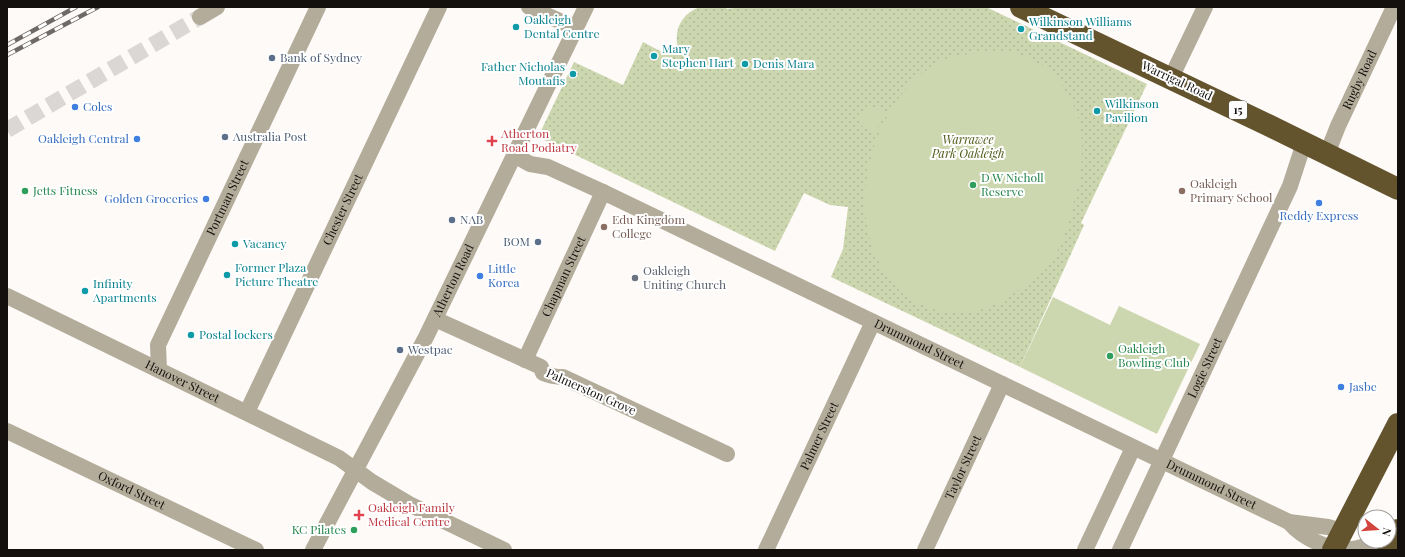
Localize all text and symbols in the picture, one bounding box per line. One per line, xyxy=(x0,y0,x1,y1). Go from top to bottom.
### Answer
place label: Oakleigh Dental Centre xyxy=(524,11,599,41)
place label: Wilkinson Williams Grandstand xyxy=(1028,13,1132,43)
marker: Oakleigh Dental Centre xyxy=(511,22,521,32)
marker: Wilkinson Williams Grandstand xyxy=(1016,24,1026,34)
place label: Mary Stephen Hart xyxy=(662,40,734,70)
street label: Rugby Road xyxy=(1338,47,1380,112)
place label: Bank of Sydney xyxy=(280,49,362,65)
marker: Mary Stephen Hart xyxy=(649,51,659,61)
marker: Bank of Sydney xyxy=(267,53,277,63)
place label: Denis Mara xyxy=(753,55,814,71)
street label: Warrigal Road xyxy=(1139,56,1215,103)
place label: Father Nicholas Moutafis xyxy=(481,58,565,88)
marker: Denis Mara xyxy=(740,59,750,69)
marker: Father Nicholas Moutafis xyxy=(568,69,578,79)
place label: Wilkinson Pavilion xyxy=(1104,95,1159,125)
place label: Coles xyxy=(83,98,112,114)
road number: 15 xyxy=(1229,101,1247,119)
marker: Coles xyxy=(70,102,80,112)
marker: Wilkinson Pavilion xyxy=(1092,106,1102,116)
place label: Atherton Road Podiatry xyxy=(500,125,577,155)
place label: Australia Post xyxy=(232,128,308,144)
place label: Oakleigh Central xyxy=(38,130,130,146)
park label: Warrawee Park Oakleigh xyxy=(931,131,1004,161)
marker: Australia Post xyxy=(220,132,230,142)
marker: Oakleigh Central xyxy=(132,134,142,144)
marker: Atherton Road Podiatry xyxy=(486,135,498,147)
street label: Portman Street xyxy=(202,156,252,238)
place label: D W Nicholl Reserve xyxy=(981,169,1044,199)
street label: Chester Street xyxy=(318,170,366,248)
place label: Oakleigh Primary School xyxy=(1190,175,1273,205)
marker: D W Nicholl Reserve xyxy=(968,180,978,190)
place label: Jetts Fitness xyxy=(32,182,98,198)
marker: Jetts Fitness xyxy=(20,186,30,196)
marker: Oakleigh Primary School xyxy=(1177,186,1187,196)
place label: Golden Groceries xyxy=(104,190,198,206)
marker: Golden Groceries xyxy=(201,194,211,204)
marker: Reddy Express xyxy=(1314,198,1324,208)
place label: Reddy Express xyxy=(1280,207,1358,223)
place label: NAB xyxy=(460,211,483,227)
place label: Edu Kingdom College xyxy=(612,211,685,241)
marker: NAB xyxy=(447,215,457,225)
marker: Edu Kingdom College xyxy=(599,222,609,232)
street label: Chapman Street xyxy=(537,232,589,319)
place label: BOM xyxy=(503,233,530,249)
place label: Vacancy xyxy=(242,235,287,251)
marker: BOM xyxy=(533,237,543,247)
marker: Vacancy xyxy=(230,239,240,249)
street label: Atherton Road xyxy=(428,241,477,320)
place label: Former Plaza Picture Theatre xyxy=(235,259,318,289)
place label: Little Korea xyxy=(488,260,520,290)
place label: Oakleigh Uniting Church xyxy=(643,262,726,292)
marker: Former Plaza Picture Theatre xyxy=(222,270,232,280)
marker: Little Korea xyxy=(475,271,485,281)
marker: Oakleigh Uniting Church xyxy=(630,273,640,283)
place label: Infinity Apartments xyxy=(92,275,157,305)
marker: Infinity Apartments xyxy=(80,286,90,296)
street label: Drummond Street xyxy=(872,315,968,372)
place label: Postal lockers xyxy=(199,326,273,342)
marker: Postal lockers xyxy=(186,330,196,340)
street label: Logie Street xyxy=(1183,334,1225,400)
place label: Oakleigh Bowling Club xyxy=(1118,340,1190,370)
place label: Westpac xyxy=(407,341,453,357)
marker: Westpac xyxy=(395,345,405,355)
marker: Oakleigh Bowling Club xyxy=(1105,351,1115,361)
street label: Hanover Street xyxy=(143,356,223,406)
street label: Palmerston Grove xyxy=(544,364,639,418)
place label: Jasbe xyxy=(1348,378,1377,394)
marker: Jasbe xyxy=(1336,382,1346,392)
street label: Palmer Street xyxy=(796,398,842,472)
street label: Taylor Street xyxy=(941,432,985,502)
street label: Drummond Street xyxy=(1164,455,1260,513)
street label: Oxford Street xyxy=(96,467,169,513)
place label: Oakleigh Family Medical Centre xyxy=(368,499,455,529)
marker: Oakleigh Family Medical Centre xyxy=(353,509,365,521)
north arrow xyxy=(1357,509,1397,549)
place label: KC Pilates xyxy=(292,521,346,537)
marker: KC Pilates xyxy=(349,525,359,535)
text: N xyxy=(1379,526,1395,538)

